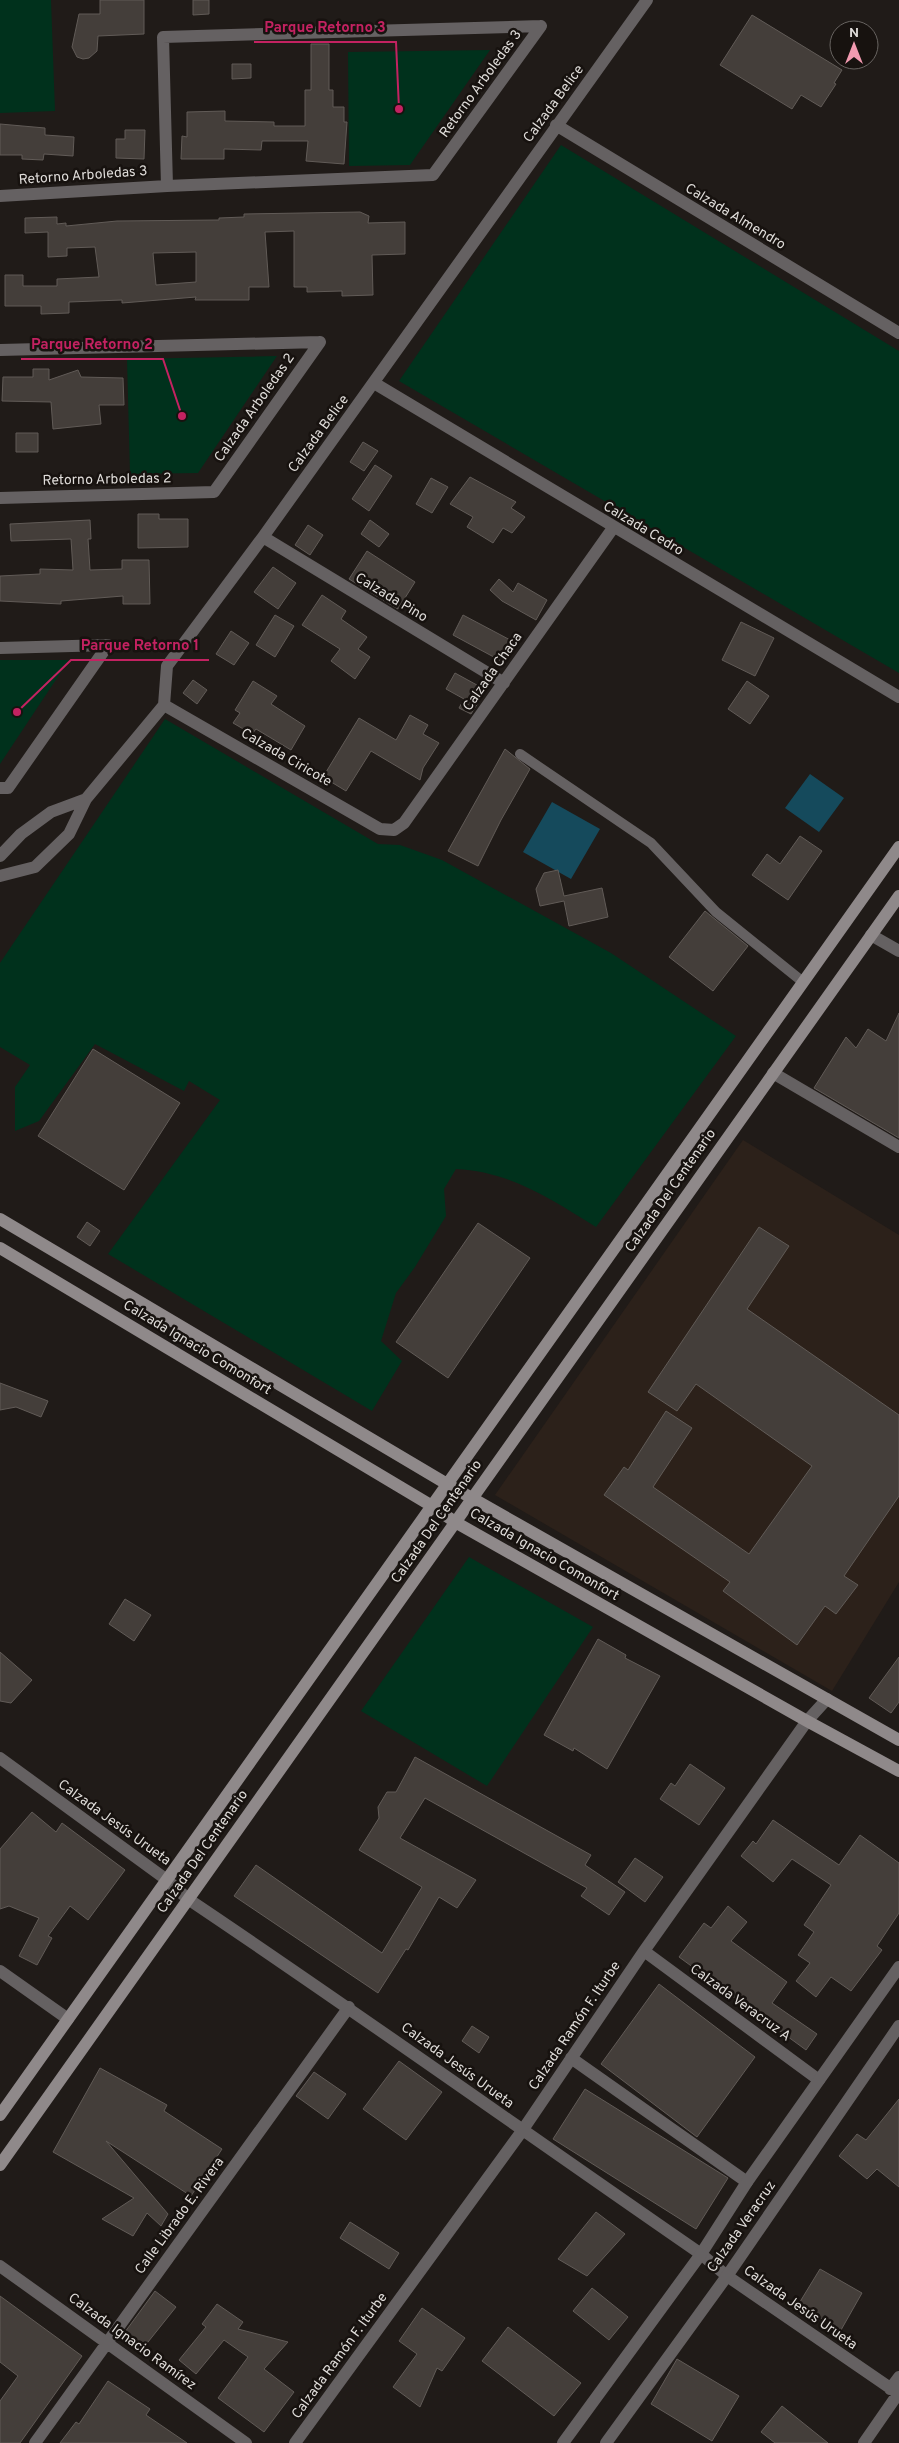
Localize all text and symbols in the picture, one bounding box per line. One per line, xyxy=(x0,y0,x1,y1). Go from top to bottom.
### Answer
callout: Parque Retorno 3 xyxy=(254,12,396,42)
text: Parque Retorno 3 xyxy=(264,19,386,38)
north arrow xyxy=(829,20,879,70)
text: N xyxy=(849,25,859,42)
street label: Retorno Arboledas 3 xyxy=(436,27,526,141)
street label: Calzada Belice xyxy=(520,62,588,146)
street label: Retorno Arboledas 3 xyxy=(18,163,148,189)
street label: Calzada Almendro xyxy=(682,180,789,254)
callout: Parque Retorno 2 xyxy=(21,329,163,359)
text: Parque Retorno 2 xyxy=(31,336,153,355)
street label: Calzada Arboledas 2 xyxy=(211,350,299,466)
street label: Calzada Belice xyxy=(285,392,353,476)
street label: Retorno Arboledas 2 xyxy=(42,470,172,490)
street label: Calzada Cedro xyxy=(600,498,687,560)
street label: Calzada Pino xyxy=(352,570,430,626)
street label: Calzada Chaca xyxy=(460,629,526,715)
callout: Parque Retorno 1 xyxy=(71,630,209,660)
text: Parque Retorno 1 xyxy=(81,637,199,656)
street label: Calzada Ciricote xyxy=(237,725,335,791)
street label: Calzada Del Centenario xyxy=(622,1126,720,1256)
street label: Calzada Ignacio Comonfort xyxy=(120,1297,274,1399)
street label: Calzada Del Centenario xyxy=(388,1457,486,1587)
street label: Calzada Ignacio Comonfort xyxy=(466,1505,622,1605)
street label: Calzada Jesús Urueta xyxy=(54,1776,174,1870)
street label: Calzada Del Centenario xyxy=(154,1787,252,1917)
street label: Calzada Ramón F. Iturbe xyxy=(525,1958,625,2094)
street label: Calzada Veracruz A xyxy=(686,1961,794,2045)
street label: Calzada Jesús Urueta xyxy=(397,2019,517,2113)
street label: Calle Librado E. Rivera xyxy=(132,2154,228,2278)
street label: Calzada Veracruz xyxy=(704,2178,780,2276)
street label: Calzada Jesús Urueta xyxy=(740,2262,860,2354)
street label: Calzada Ignacio Ramírez xyxy=(65,2290,199,2394)
street label: Calzada Ramón F. Iturbe xyxy=(288,2290,392,2422)

